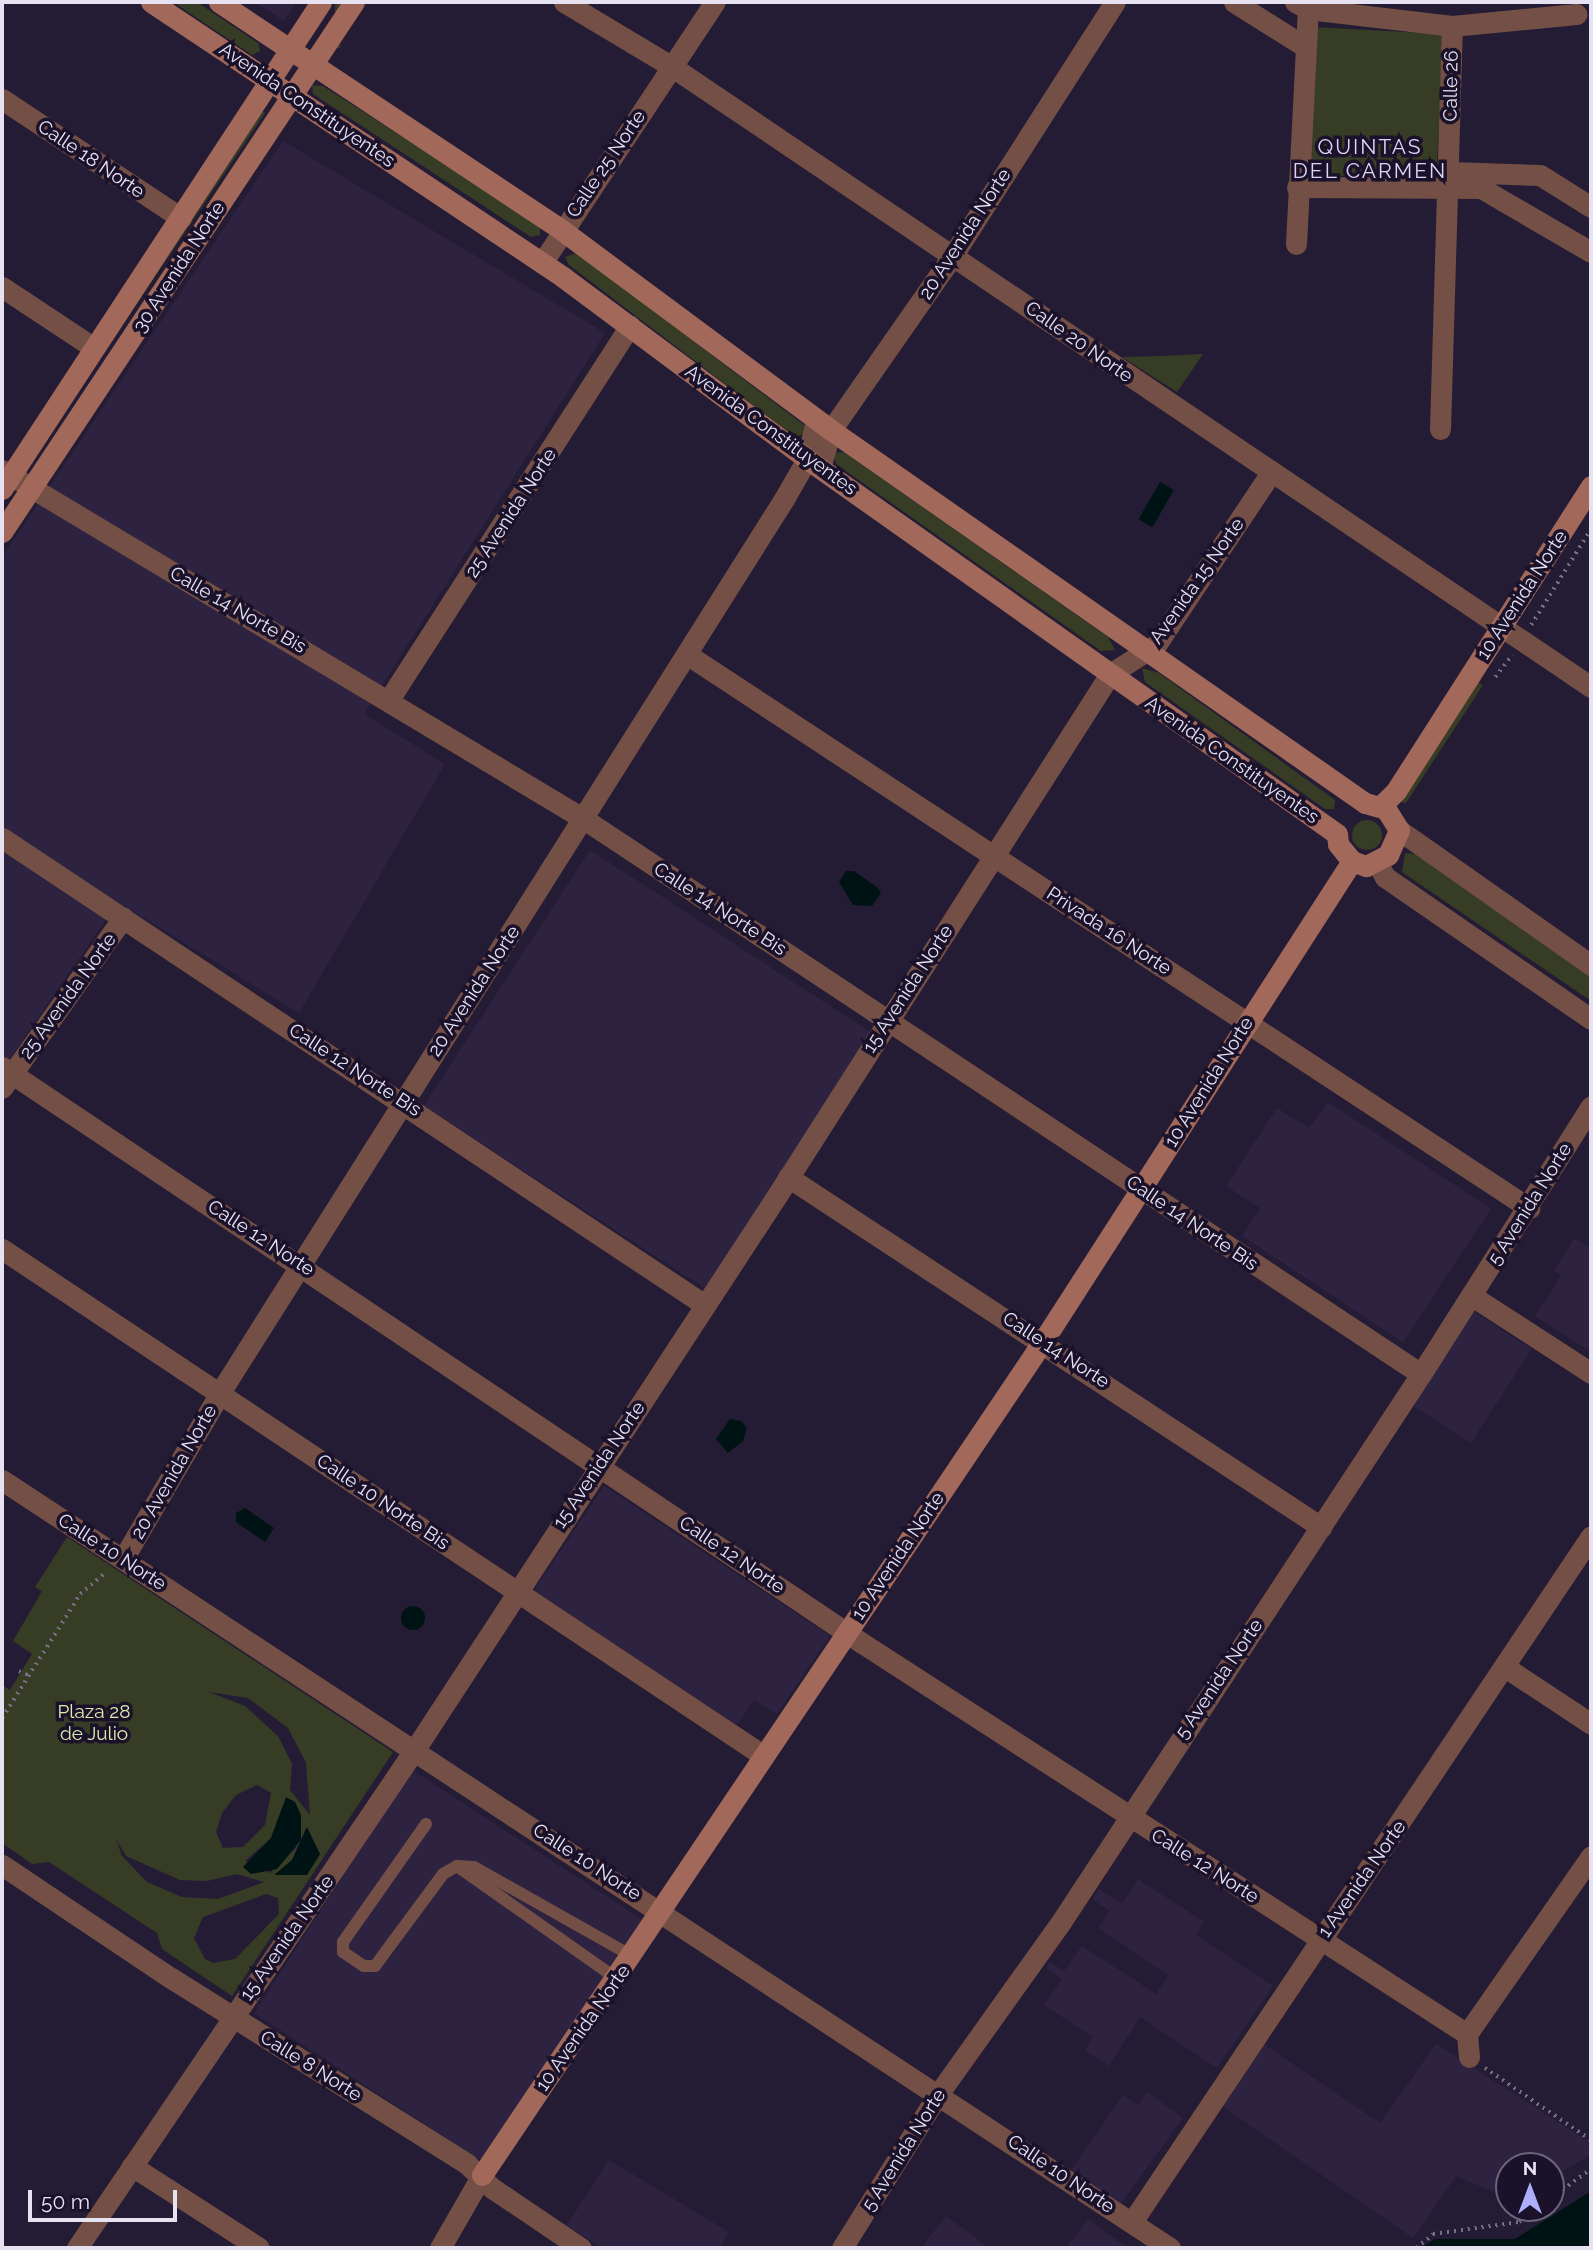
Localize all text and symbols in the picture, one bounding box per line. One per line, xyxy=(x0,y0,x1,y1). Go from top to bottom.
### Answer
street label: Avenida Constituyentes xyxy=(215,38,399,172)
street label: Calle 26 xyxy=(1439,50,1463,122)
street label: Calle 25 Norte xyxy=(562,106,650,222)
street label: Calle 18 Norte xyxy=(33,115,149,203)
district label: QUINTAS DEL CARMEN xyxy=(1294,134,1446,184)
street label: 20 Avenida Norte xyxy=(914,164,1016,304)
street label: 30 Avenida Norte xyxy=(128,197,230,337)
street label: Calle 20 Norte xyxy=(1021,297,1137,387)
street label: Avenida Constituyentes xyxy=(681,360,861,500)
street label: 25 Avenida Norte xyxy=(461,444,561,582)
street label: Avenida 15 Norte xyxy=(1145,514,1249,648)
street label: 10 Avenida Norte xyxy=(1472,526,1572,664)
street label: Calle 14 Norte Bis xyxy=(166,562,310,658)
street label: Avenida Constituyentes xyxy=(1141,691,1323,829)
street label: Calle 14 Norte Bis xyxy=(649,858,791,960)
street label: Privada 16 Norte xyxy=(1042,882,1176,980)
street label: 15 Avenida Norte xyxy=(858,920,958,1058)
street label: 20 Avenida Norte xyxy=(423,921,525,1061)
street label: 25 Avenida Norte xyxy=(15,928,121,1064)
street label: 10 Avenida Norte xyxy=(1160,1012,1258,1152)
street label: Calle 12 Norte Bis xyxy=(285,1019,425,1121)
street label: 5 Avenida Norte xyxy=(1483,1138,1577,1270)
street label: Calle 14 Norte Bis xyxy=(1122,1171,1262,1275)
street label: Calle 12 Norte xyxy=(203,1195,319,1281)
street label: Calle 14 Norte xyxy=(998,1307,1114,1393)
street label: 15 Avenida Norte xyxy=(548,1397,650,1533)
street label: 20 Avenida Norte xyxy=(126,1401,222,1543)
street label: Calle 10 Norte Bis xyxy=(312,1449,454,1555)
street label: 10 Avenida Norte xyxy=(847,1488,949,1624)
street label: Calle 10 Norte xyxy=(54,1509,170,1595)
street label: Calle 12 Norte xyxy=(675,1511,789,1599)
street label: 5 Avenida Norte xyxy=(1170,1614,1268,1744)
park label: Plaza 28 de Julio xyxy=(57,1701,131,1745)
street label: 1 Avenida Norte xyxy=(1313,1816,1411,1942)
street label: Calle 10 Norte xyxy=(529,1819,645,1905)
street label: Calle 12 Norte xyxy=(1147,1824,1263,1908)
street label: 15 Avenida Norte xyxy=(235,1871,339,2005)
street label: 10 Avenida Norte xyxy=(531,1960,635,2096)
street label: Calle 8 Norte xyxy=(256,2026,366,2106)
street label: 5 Avenida Norte xyxy=(857,2084,951,2216)
street label: Calle 10 Norte xyxy=(1003,2130,1119,2218)
north arrow xyxy=(1495,2152,1565,2222)
text: N xyxy=(1523,2157,1537,2179)
scale bar xyxy=(32,2176,180,2220)
text: 50 m xyxy=(41,2189,90,2214)

